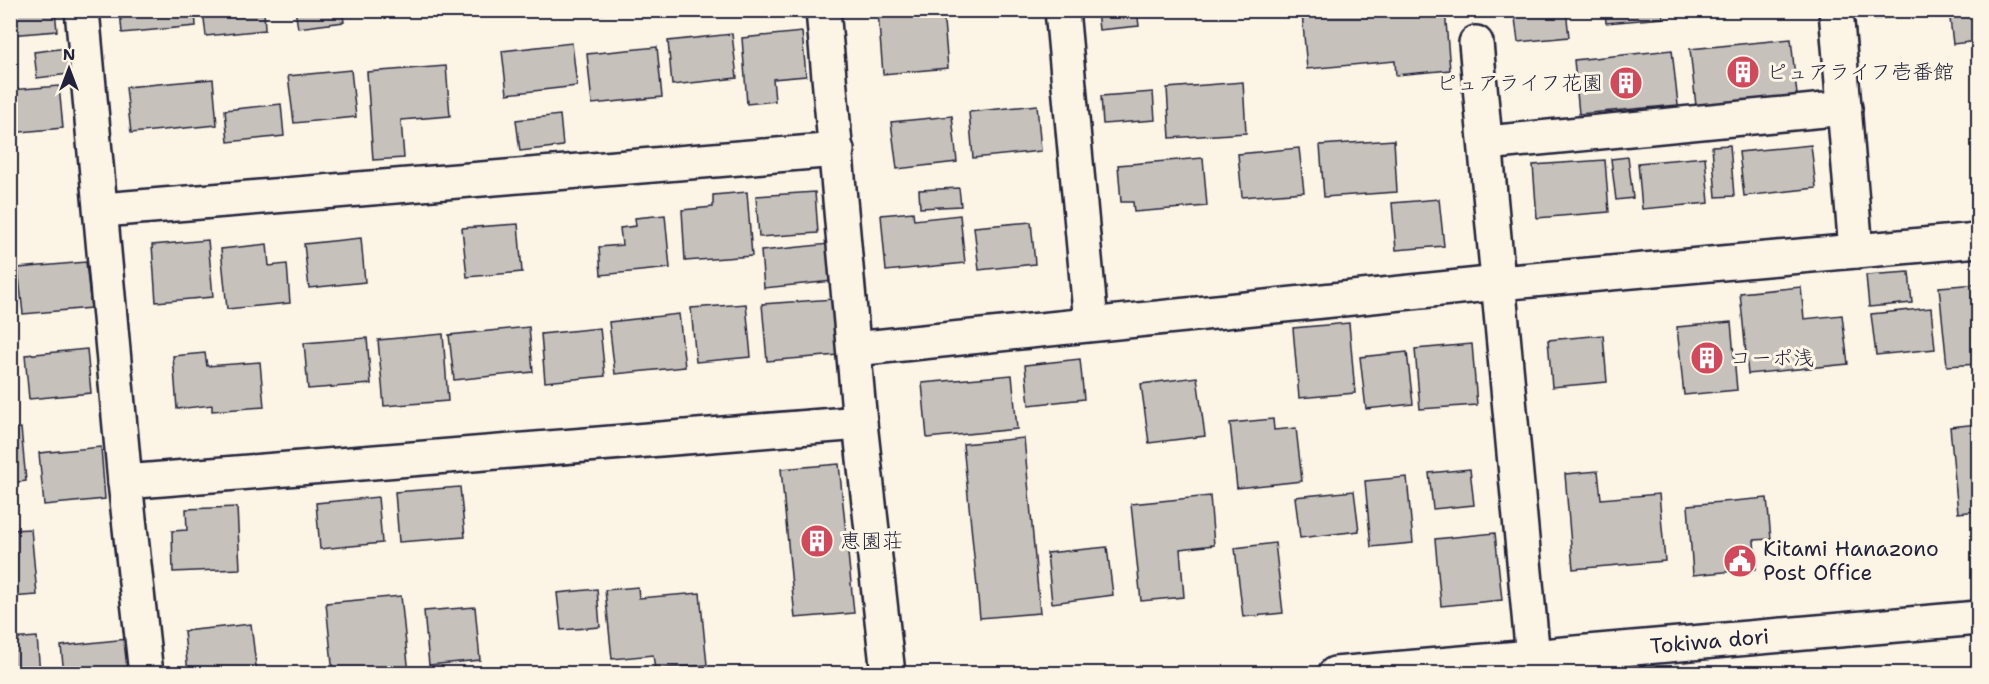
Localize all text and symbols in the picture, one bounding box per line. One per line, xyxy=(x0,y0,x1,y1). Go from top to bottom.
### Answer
north arrow xyxy=(39,39,99,99)
text: N xyxy=(63,44,75,65)
building icon: ピュアライフ壱番館 xyxy=(1725,54,1761,90)
place label: ピュアライフ壱番館 xyxy=(1766,58,1954,86)
building icon: ピュアライフ花園 xyxy=(1608,65,1644,101)
place label: ピュアライフ花園 xyxy=(1436,69,1603,97)
building icon: コーポ浅 xyxy=(1689,340,1725,376)
place label: コーポ浅 xyxy=(1730,344,1814,372)
building icon: 恵園荘 xyxy=(799,523,835,559)
place label: 恵園荘 xyxy=(840,527,903,555)
place label: Kitami Hanazono Post Office xyxy=(1763,535,1939,587)
public building icon: Kitami Hanazono Post Office xyxy=(1722,543,1758,579)
street label: Tokiwa dori xyxy=(1649,622,1770,661)

